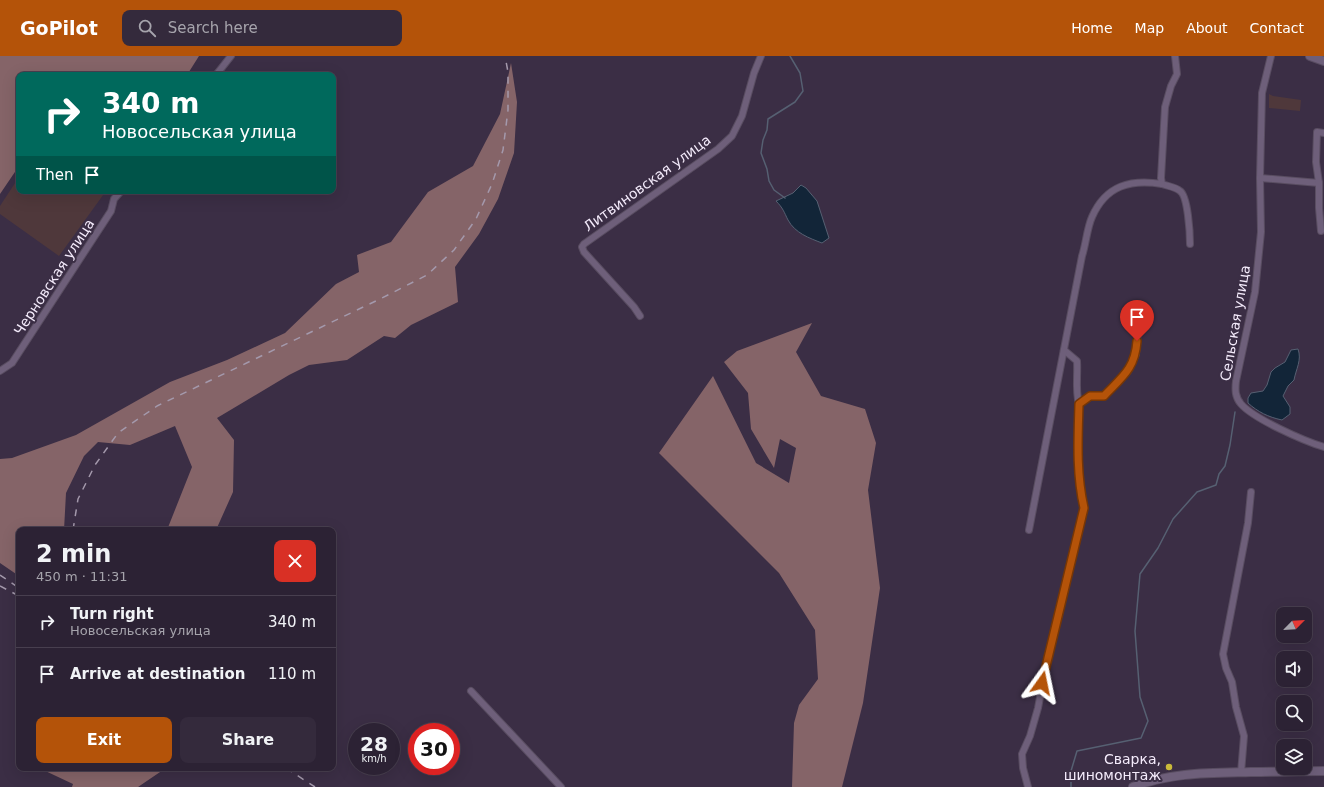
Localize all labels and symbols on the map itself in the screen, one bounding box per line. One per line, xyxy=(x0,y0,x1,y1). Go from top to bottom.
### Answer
street label: Литвиновская улица xyxy=(580,132,714,234)
street label: Черновская улица xyxy=(10,216,98,338)
street label: Сельская улица xyxy=(1217,264,1253,382)
pin xyxy=(1120,300,1154,341)
north arrow xyxy=(1276,607,1312,643)
position arrow xyxy=(1021,662,1063,704)
speed limit sign: 30 xyxy=(408,723,460,775)
place label: Сварка, шиномонтаж xyxy=(1064,751,1161,783)
marker: Сварка, шиномонтаж xyxy=(1164,762,1174,772)

